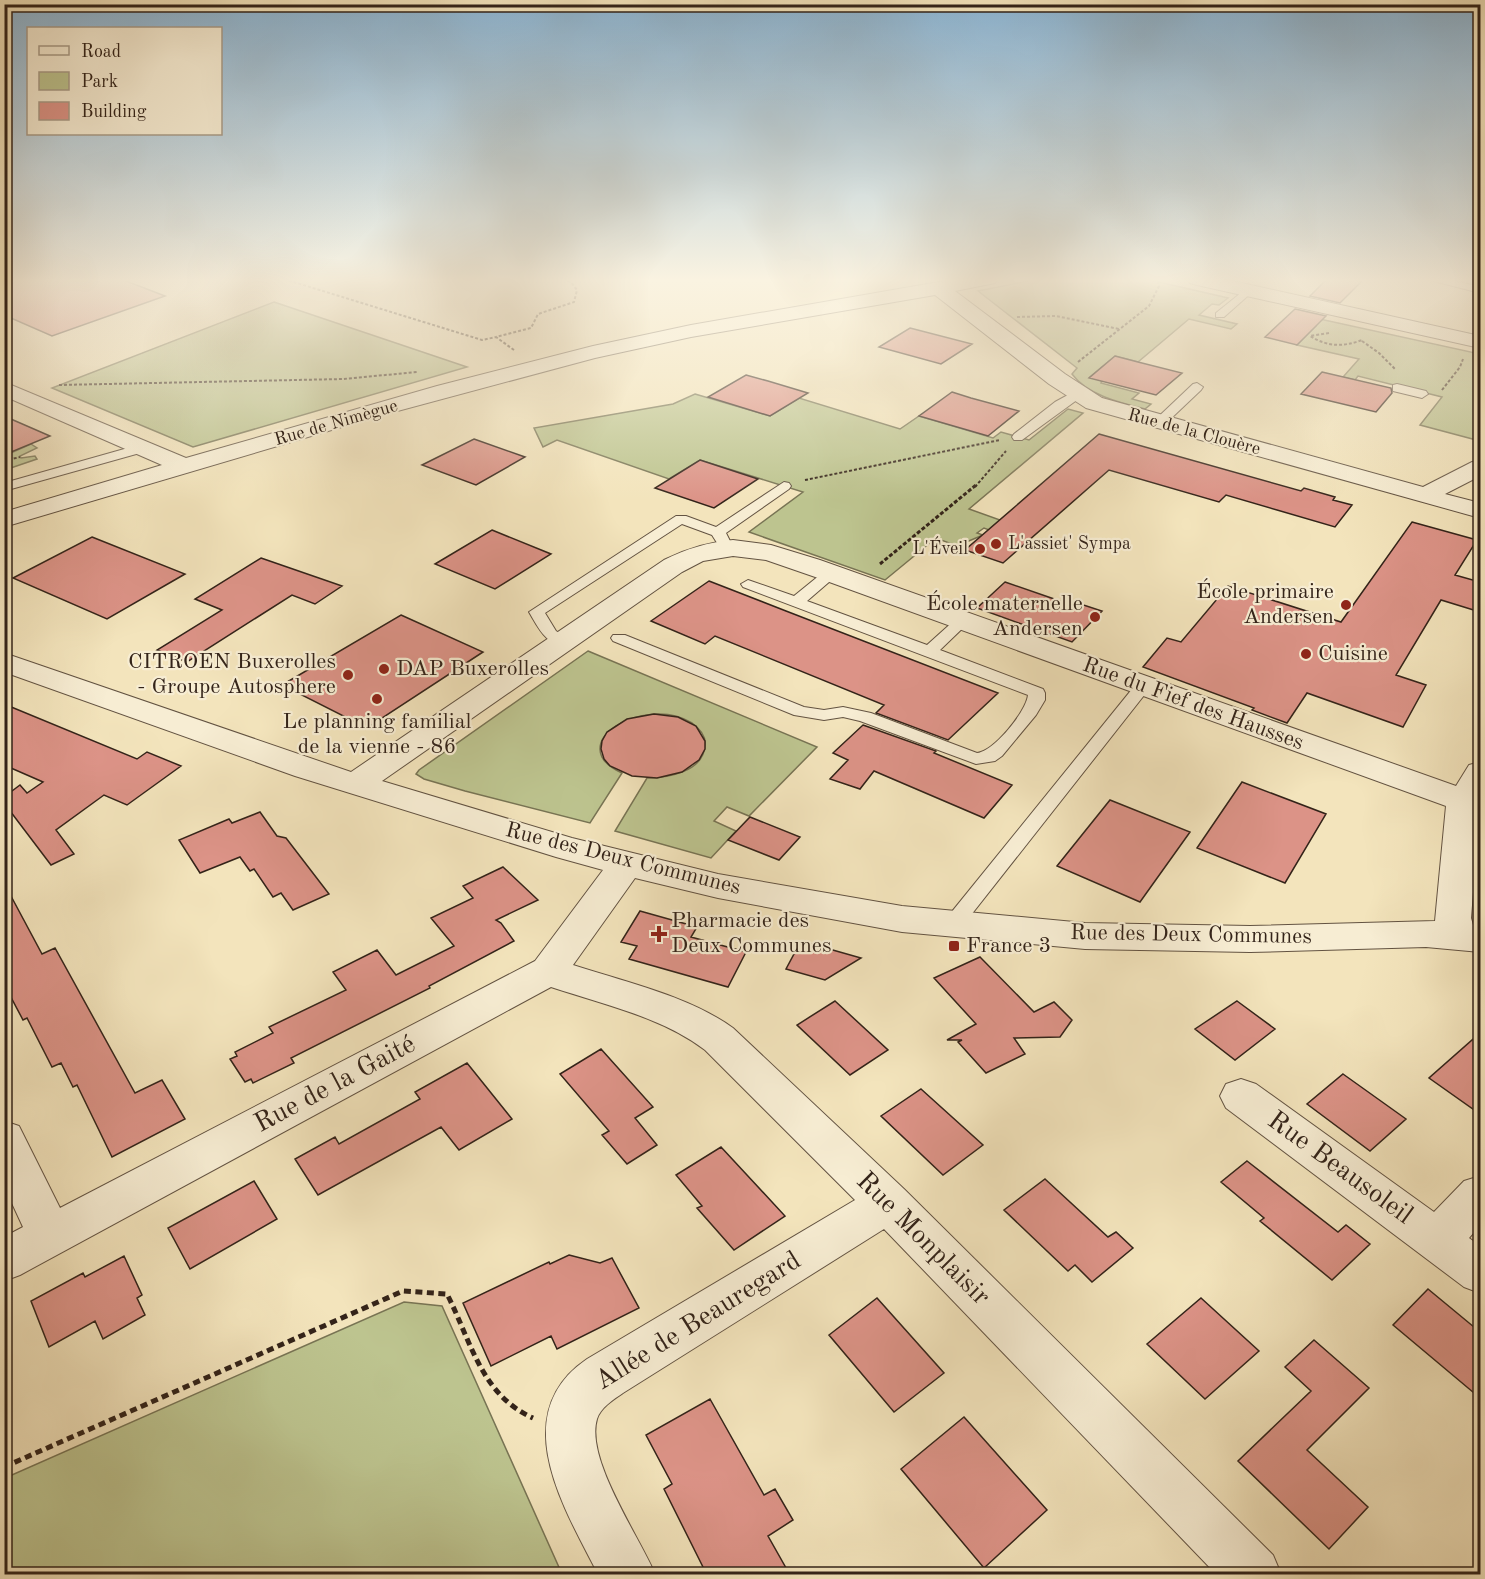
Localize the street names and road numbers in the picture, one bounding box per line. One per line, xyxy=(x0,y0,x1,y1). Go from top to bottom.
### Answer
street label: Rue de Nimègue xyxy=(272,397,400,449)
street label: Rue de la Clouère xyxy=(1126,406,1262,458)
street label: Rue du Fief des Hausses xyxy=(1079,654,1307,754)
street label: Rue des Deux Communes xyxy=(503,819,743,899)
street label: Rue des Deux Communes xyxy=(1070,922,1312,948)
street label: Rue de la Gaité xyxy=(250,1030,420,1138)
street label: Rue Beausoleil xyxy=(1263,1107,1417,1229)
street label: Rue Monplaisir xyxy=(851,1167,995,1311)
street label: Allée de Beauregard xyxy=(590,1247,806,1395)

